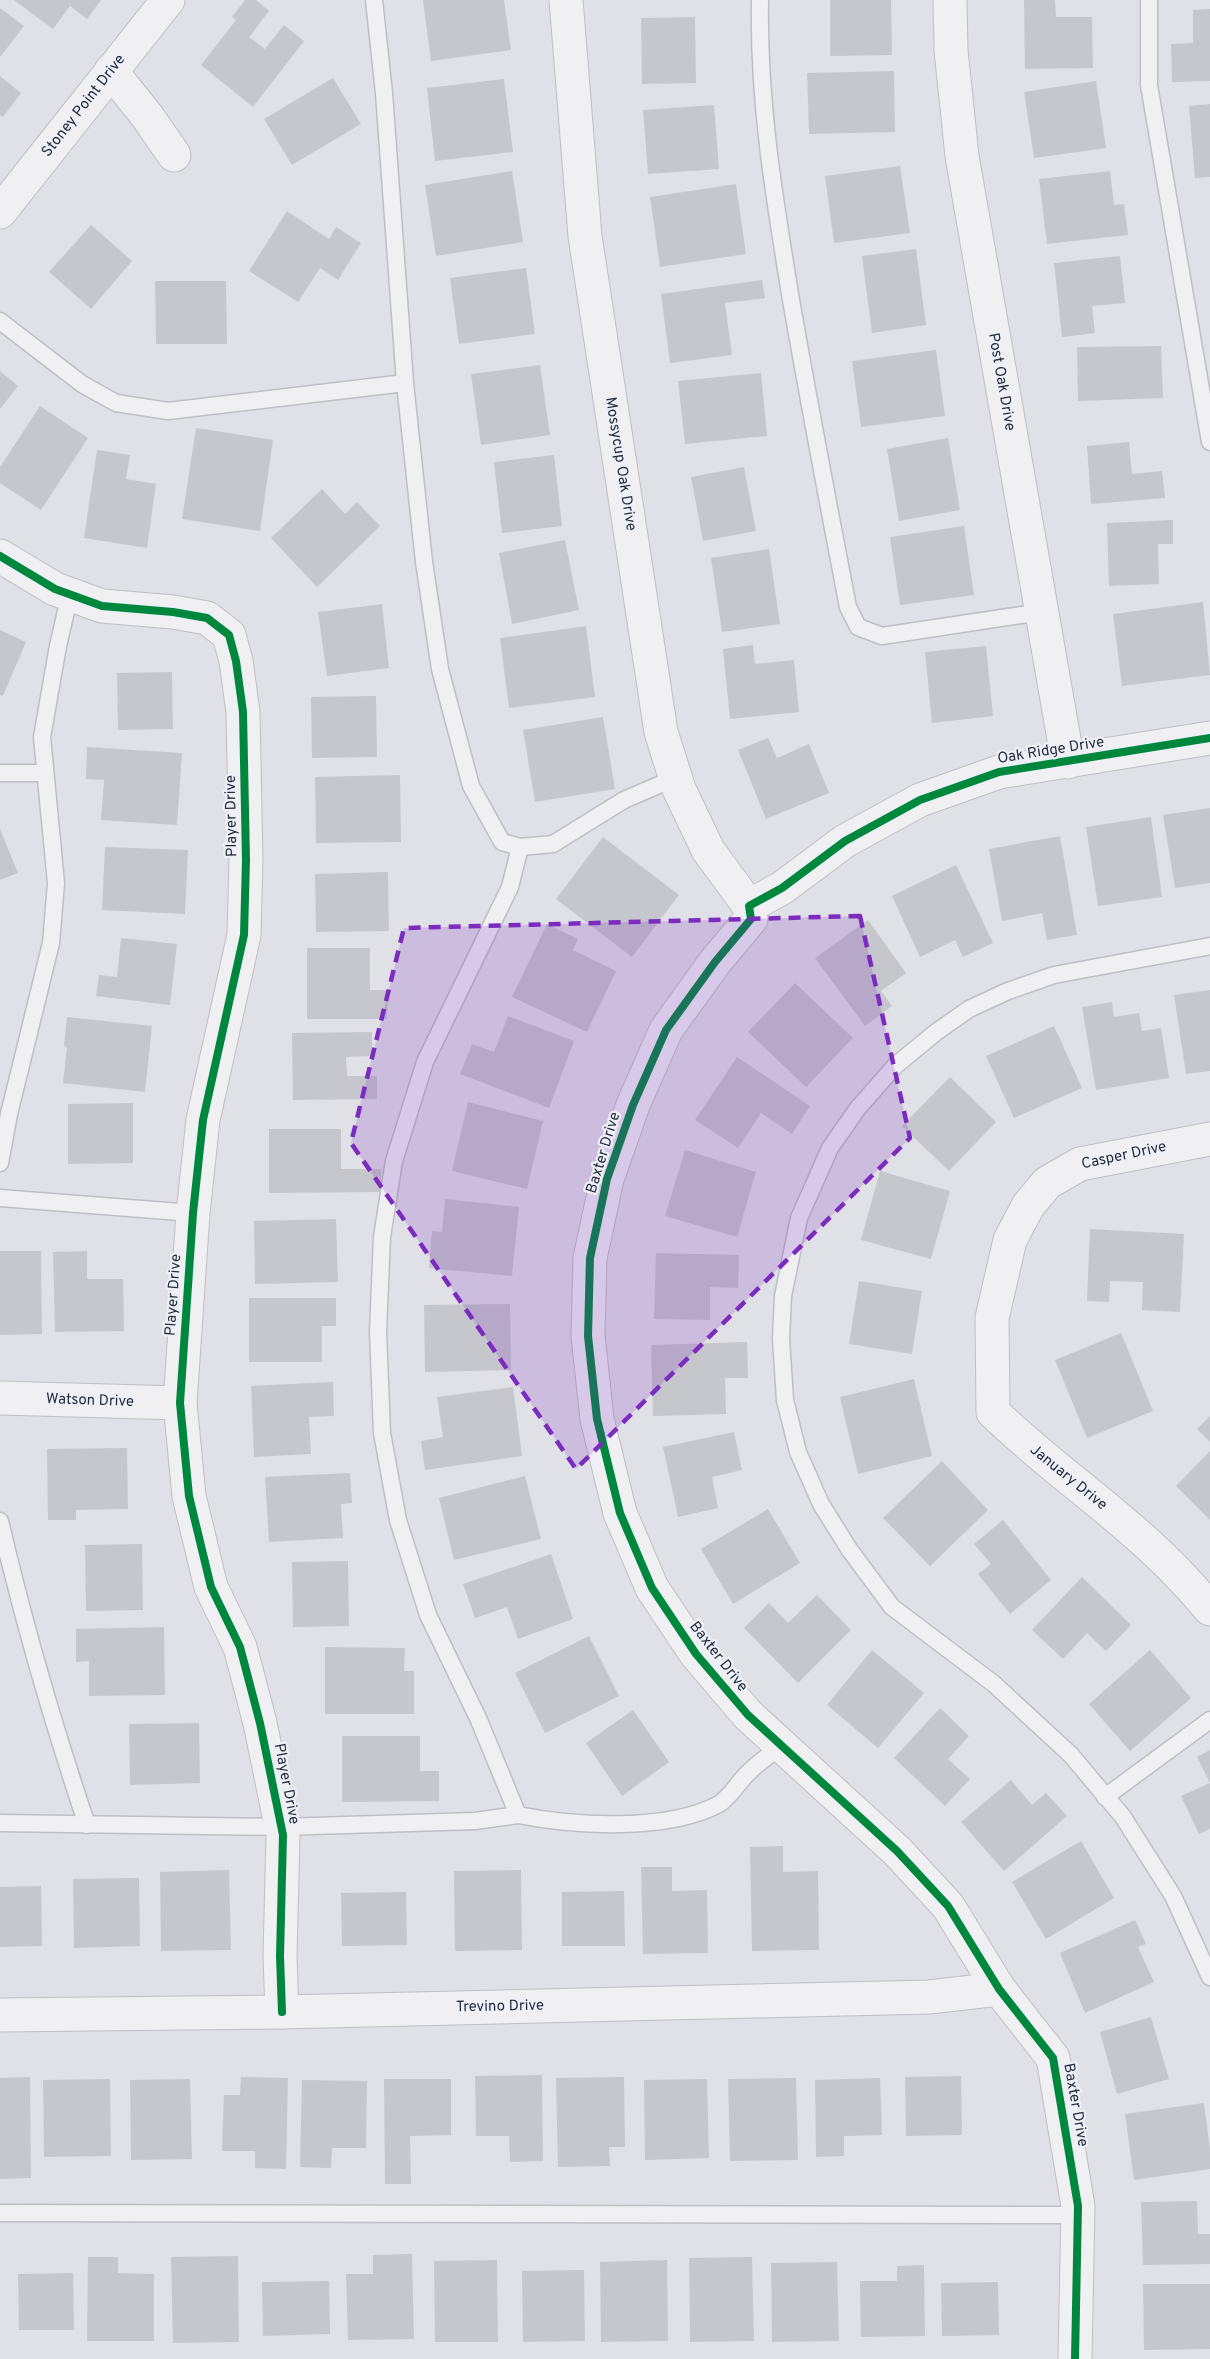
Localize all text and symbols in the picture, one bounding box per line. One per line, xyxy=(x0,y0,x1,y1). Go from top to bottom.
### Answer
street label: Stoney Point Drive xyxy=(38,51,130,161)
street label: Post Oak Drive xyxy=(983,331,1019,433)
street label: Mossycup Oak Drive xyxy=(600,396,640,532)
street label: Oak Ridge Drive xyxy=(996,733,1106,769)
street label: Player Drive xyxy=(222,775,242,857)
street label: Baxter Drive xyxy=(583,1110,625,1196)
street label: Casper Drive xyxy=(1080,1138,1168,1174)
street label: Player Drive xyxy=(162,1253,186,1337)
street label: Watson Drive xyxy=(46,1390,134,1412)
street label: January Drive xyxy=(1025,1441,1111,1515)
street label: Baxter Drive xyxy=(685,1618,751,1696)
street label: Player Drive xyxy=(269,1742,303,1826)
street label: Trevino Drive xyxy=(456,1997,544,2017)
street label: Baxter Drive xyxy=(1058,2062,1092,2148)

